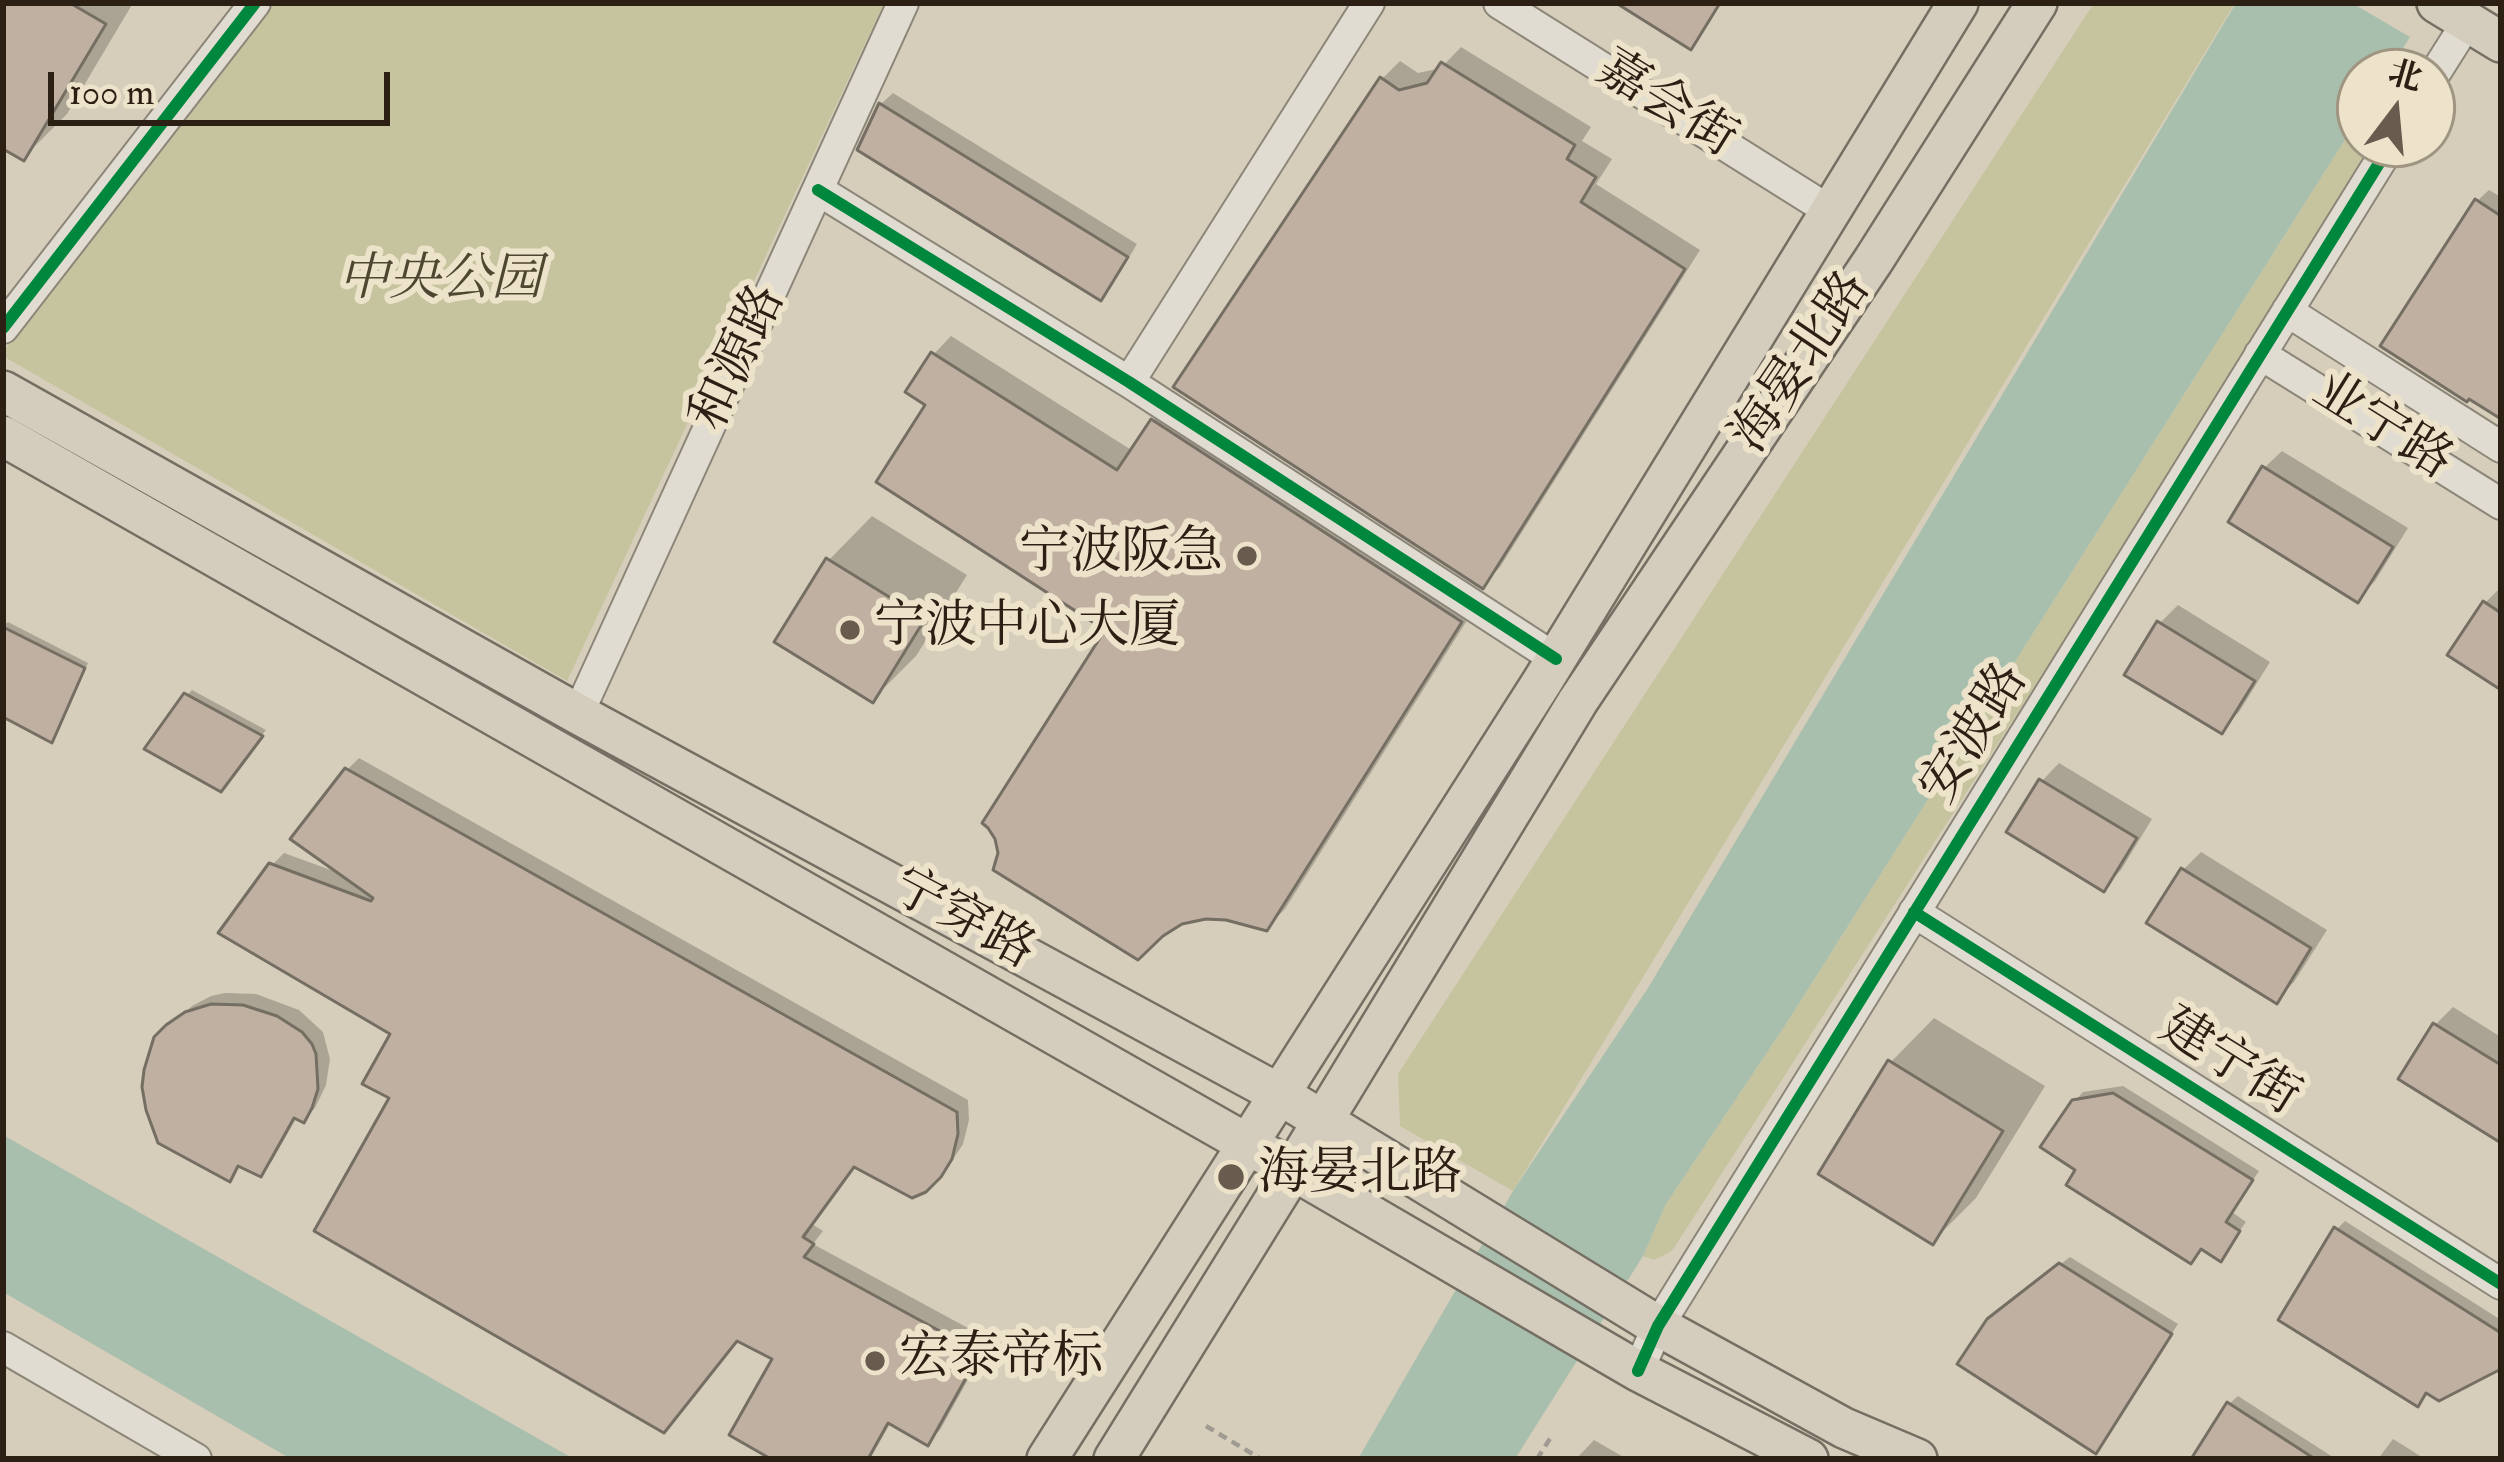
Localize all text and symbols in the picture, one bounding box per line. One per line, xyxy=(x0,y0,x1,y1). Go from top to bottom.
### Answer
street label: 嘉会街 xyxy=(1584,41,1746,173)
scale bar xyxy=(54,48,396,122)
north arrow xyxy=(2336,48,2456,168)
text: 北 xyxy=(2384,52,2427,100)
text: 100 m xyxy=(69,70,154,115)
park label: 中央公园 xyxy=(338,252,542,314)
street label: 海晏北路 xyxy=(1722,262,1886,466)
street label: 和源路 xyxy=(681,277,801,441)
street label: 业宁路 xyxy=(2300,363,2462,495)
place label: 宁波阪急 xyxy=(1019,525,1223,587)
marker: 宁波阪急 xyxy=(1234,543,1260,569)
place label: 宁波中心大厦 xyxy=(874,599,1180,661)
marker: 宁波中心大厦 xyxy=(837,617,863,643)
street label: 安波路 xyxy=(1911,654,2043,816)
street label: 宁穿路 xyxy=(880,859,1044,985)
street label: 建宁街 xyxy=(2147,999,2309,1131)
place label: 海晏北路 xyxy=(1258,1146,1462,1208)
marker: 海晏北路 xyxy=(1215,1161,1247,1193)
place label: 宏泰帝标 xyxy=(899,1330,1103,1392)
marker: 宏泰帝标 xyxy=(862,1348,888,1374)

